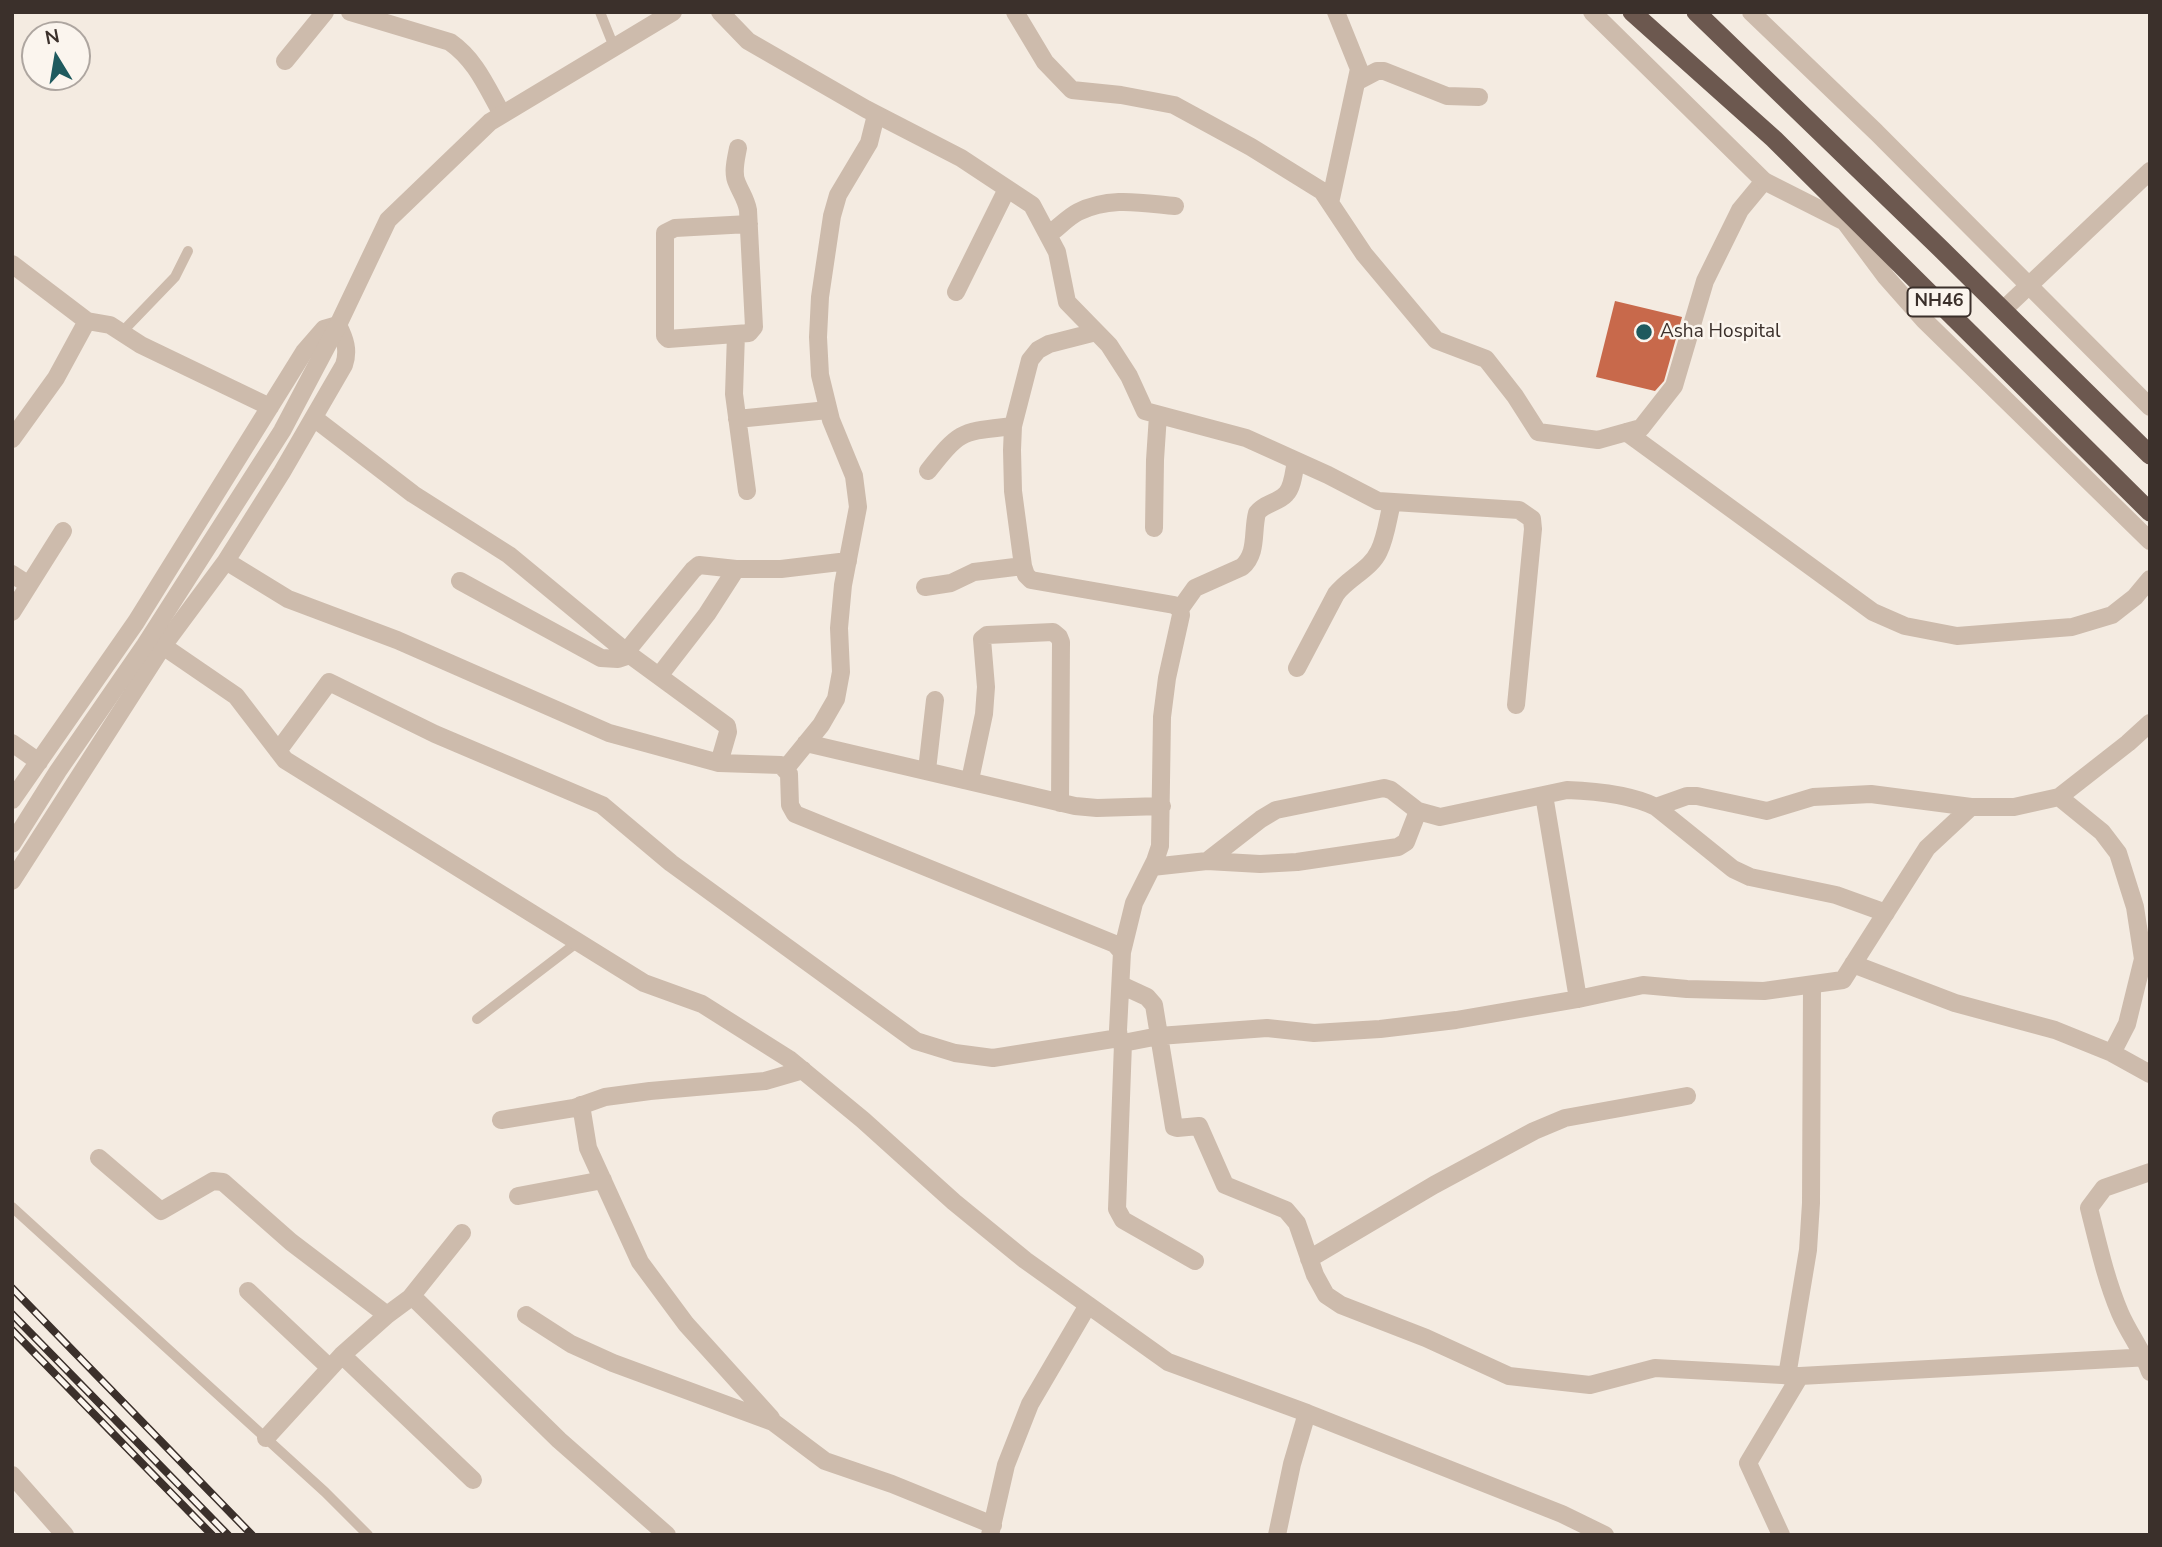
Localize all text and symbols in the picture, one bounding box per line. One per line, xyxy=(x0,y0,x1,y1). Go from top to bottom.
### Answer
north arrow xyxy=(21,21,91,91)
text: N xyxy=(43,23,62,51)
road number: NH46 xyxy=(1908,288,1970,316)
place label: Asha Hospital xyxy=(1660,321,1781,343)
marker: Asha Hospital xyxy=(1634,322,1654,342)

